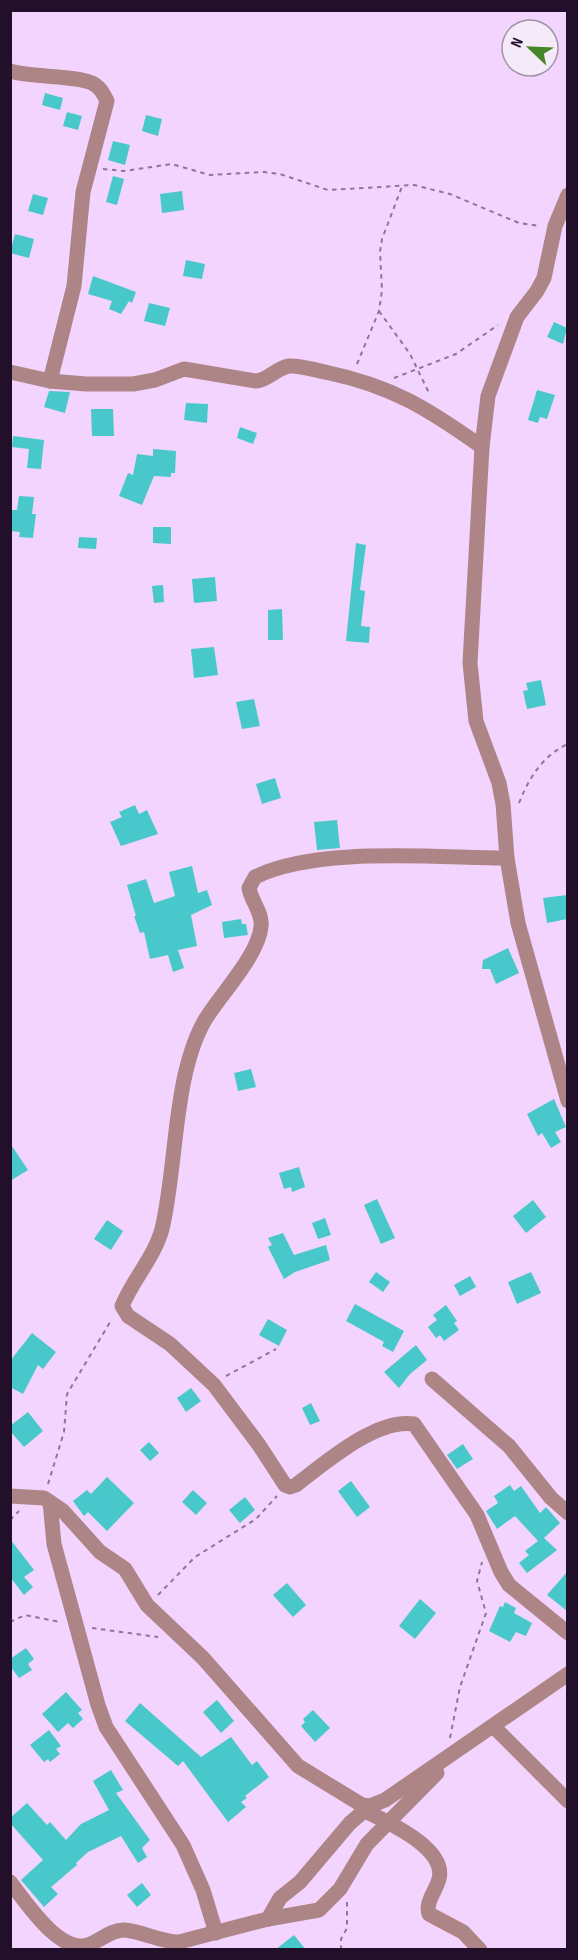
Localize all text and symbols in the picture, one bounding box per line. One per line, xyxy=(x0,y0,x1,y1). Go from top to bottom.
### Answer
north arrow xyxy=(500,18,560,78)
text: N xyxy=(507,35,528,50)

